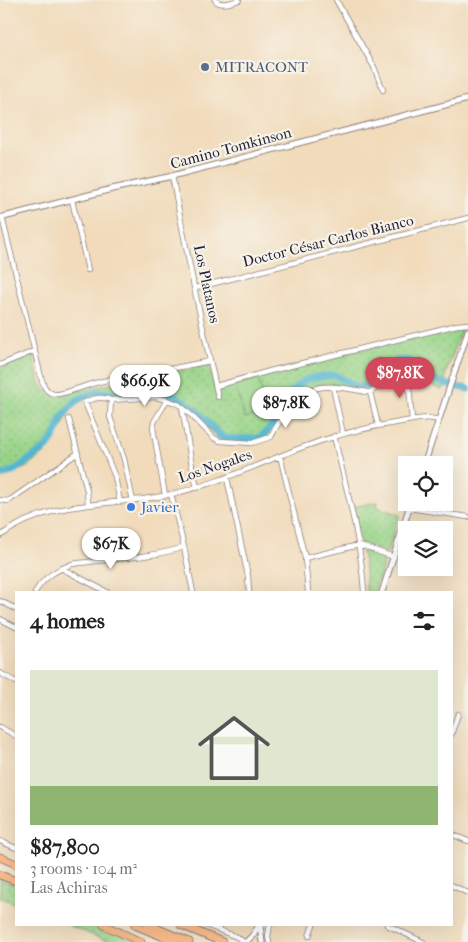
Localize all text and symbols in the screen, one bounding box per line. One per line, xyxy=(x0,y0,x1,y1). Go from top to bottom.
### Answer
place label: MITRACONT xyxy=(215,58,309,76)
marker: MITRACONT xyxy=(199,61,211,73)
street label: Camino Tomkinson xyxy=(168,123,294,173)
street label: Doctor César Carlos Bianco xyxy=(241,211,416,271)
street label: Los Platanos xyxy=(190,243,224,325)
pin: $87.8K xyxy=(359,356,441,399)
text: $87.8K xyxy=(376,363,424,382)
pin: $66.9K xyxy=(104,364,186,407)
text: $66.9K xyxy=(120,371,170,390)
pin: $87.8K xyxy=(245,386,327,429)
text: $87.8K xyxy=(262,393,310,412)
street label: Los Nogales xyxy=(176,445,254,487)
map controls xyxy=(398,456,453,576)
button: locate xyxy=(398,456,453,511)
place label: Javier xyxy=(140,498,179,516)
marker: Javier xyxy=(125,501,137,513)
button: layers xyxy=(398,521,453,576)
pin: $67K xyxy=(81,528,141,570)
text: $67K xyxy=(93,534,129,553)
icon: filters xyxy=(410,607,438,635)
text: 4 homes xyxy=(30,609,105,633)
icon: home xyxy=(189,703,279,793)
text: $87,800 xyxy=(30,835,100,859)
text: 3 rooms · 104 m² xyxy=(30,859,137,878)
text: Las Achiras xyxy=(30,878,108,897)

